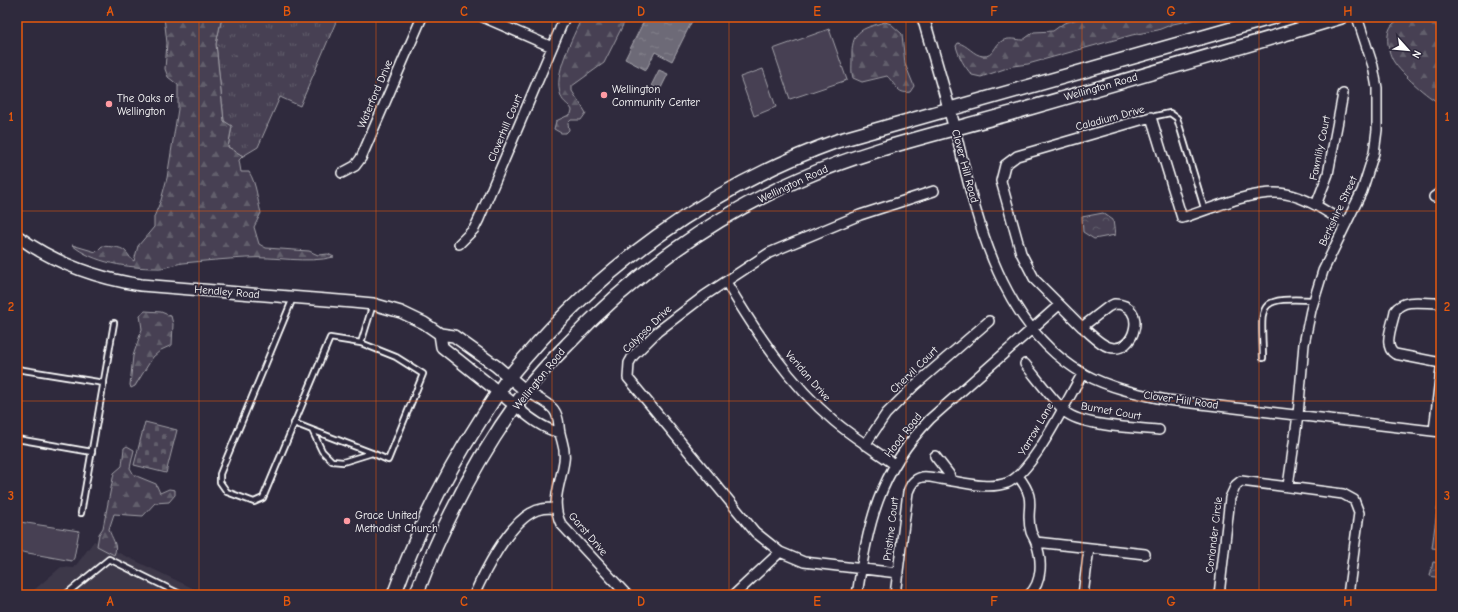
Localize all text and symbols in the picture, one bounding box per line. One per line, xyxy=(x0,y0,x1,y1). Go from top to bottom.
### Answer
text: A xyxy=(106,4,114,19)
text: B xyxy=(283,4,291,19)
text: C xyxy=(460,4,468,19)
text: D xyxy=(637,4,645,19)
text: E xyxy=(813,4,821,19)
text: F xyxy=(990,4,998,19)
text: G xyxy=(1166,4,1176,19)
text: H xyxy=(1343,4,1353,19)
north arrow xyxy=(1388,30,1428,70)
text: N xyxy=(1409,48,1424,60)
street label: Waterford Drive xyxy=(355,57,395,130)
street label: Wellington Road xyxy=(1063,70,1139,104)
place label: Wellington Community Center xyxy=(612,83,700,109)
marker: Wellington Community Center xyxy=(599,90,609,100)
place label: The Oaks of Wellington xyxy=(117,92,174,118)
street label: Cloverhill Court xyxy=(485,92,525,164)
marker: The Oaks of Wellington xyxy=(104,99,114,109)
street label: Caladium Drive xyxy=(1074,102,1146,133)
text: 1 xyxy=(8,109,14,124)
text: 1 xyxy=(1444,109,1450,124)
street label: Fawnlily Court xyxy=(1307,114,1333,181)
street label: Clover Hill Road xyxy=(949,128,981,204)
street label: Wellington Road xyxy=(756,162,830,206)
street label: Berkshire Street xyxy=(1316,173,1360,248)
street label: Hendley Road xyxy=(194,283,260,301)
text: 2 xyxy=(8,299,14,314)
text: 2 xyxy=(1444,299,1450,314)
street label: Calypso Drive xyxy=(620,302,675,356)
street label: Chervil Court xyxy=(887,343,941,396)
street label: Wellington Road xyxy=(510,345,568,413)
street label: Veridan Drive xyxy=(783,348,834,404)
street label: Clover Hill Road xyxy=(1143,388,1219,412)
street label: Burnet Court xyxy=(1080,399,1143,423)
street label: Yarrow Lane xyxy=(1016,400,1057,458)
street label: Hood Road xyxy=(882,410,924,460)
text: 3 xyxy=(8,488,14,503)
text: 3 xyxy=(1444,488,1450,503)
street label: Pristine Court xyxy=(881,495,901,562)
street label: Coriander Circle xyxy=(1203,495,1225,574)
place label: Grace United Methodist Church xyxy=(355,509,438,535)
street label: Garst Drive xyxy=(566,510,611,559)
marker: Grace United Methodist Church xyxy=(342,516,352,526)
text: A xyxy=(106,594,114,609)
text: B xyxy=(283,594,291,609)
text: C xyxy=(460,594,468,609)
text: D xyxy=(637,594,645,609)
text: E xyxy=(813,594,821,609)
text: F xyxy=(990,594,998,609)
text: G xyxy=(1166,594,1176,609)
text: H xyxy=(1343,594,1353,609)

